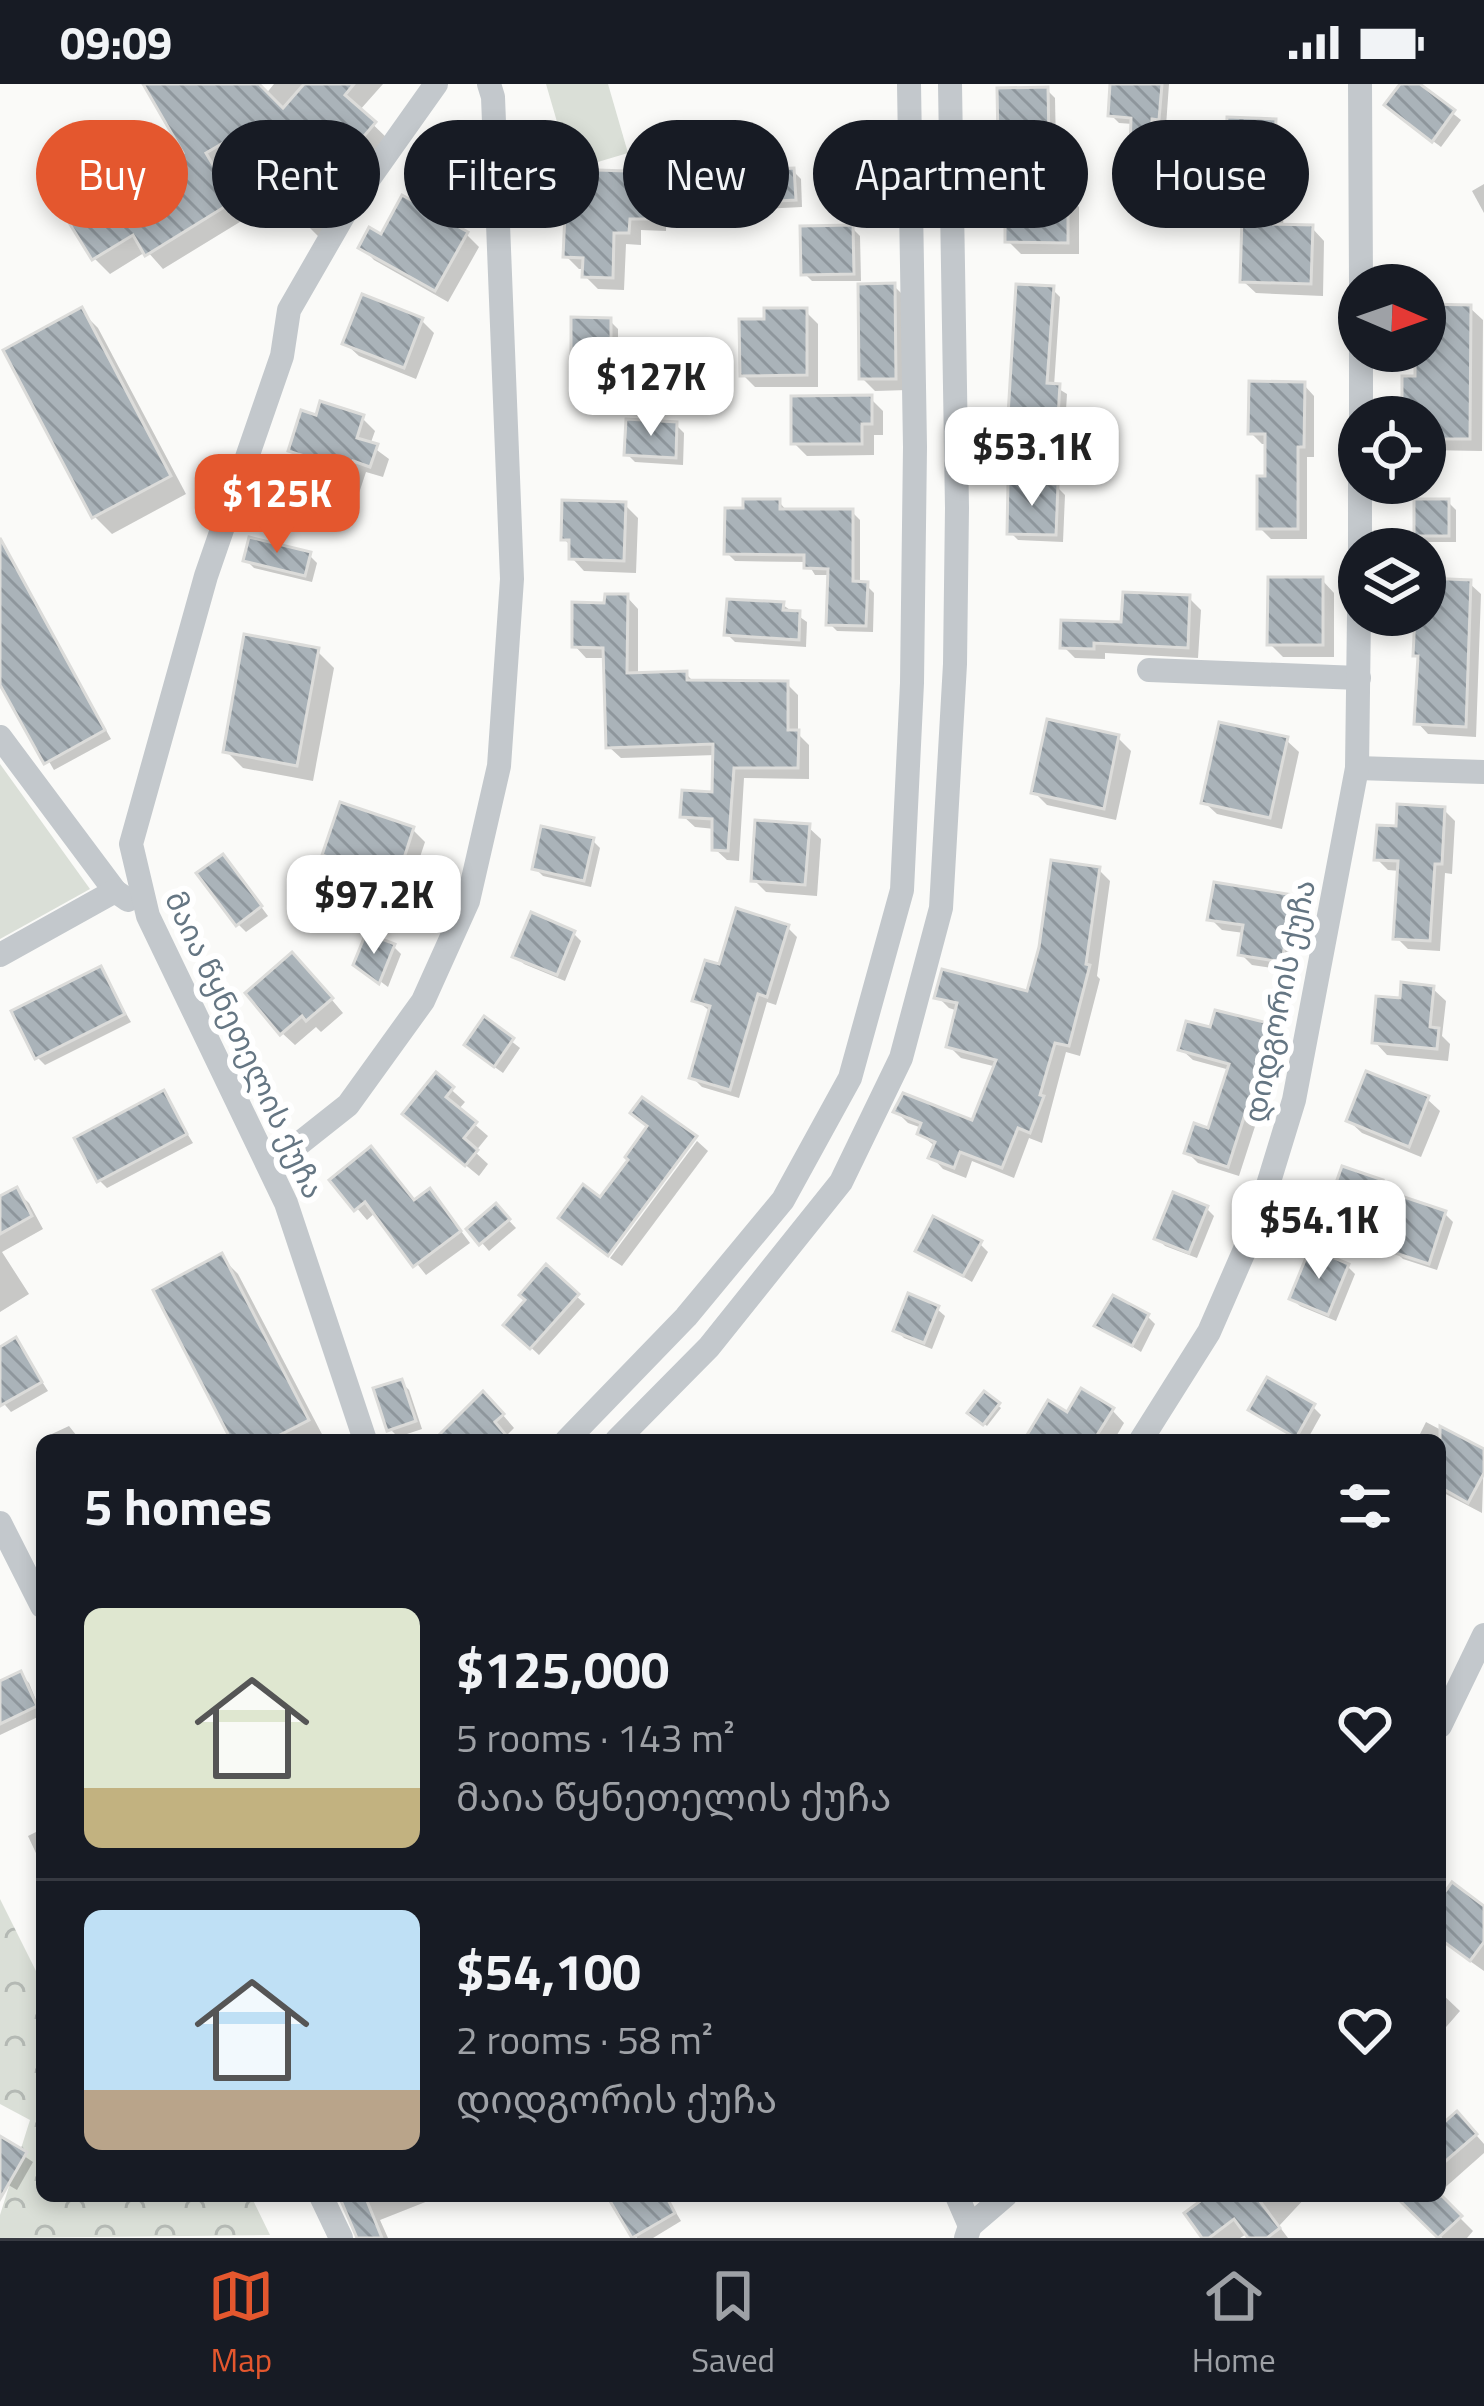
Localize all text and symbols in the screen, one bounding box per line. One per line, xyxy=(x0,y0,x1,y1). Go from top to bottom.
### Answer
text: 09:09 xyxy=(60,8,172,76)
chip: Buy xyxy=(36,120,188,228)
chip: Rent xyxy=(212,120,380,228)
chip: Filters xyxy=(404,120,599,228)
chip: New xyxy=(623,120,789,228)
chip: Apartment xyxy=(813,120,1088,228)
chip: House xyxy=(1112,120,1309,228)
north arrow xyxy=(1338,264,1446,372)
map controls xyxy=(1338,264,1446,636)
pin: $127K xyxy=(567,337,735,439)
text: $127K xyxy=(596,346,706,405)
button: locate xyxy=(1338,396,1446,504)
pin: $53.1K xyxy=(934,407,1130,509)
text: $53.1K xyxy=(972,416,1092,475)
pin: $125K xyxy=(193,454,361,556)
text: $125K xyxy=(222,463,332,522)
button: layers xyxy=(1338,528,1446,636)
pin: $97.2K xyxy=(276,855,472,957)
text: $97.2K xyxy=(314,864,434,923)
street label: დიდგორის ქუჩა xyxy=(1231,875,1327,1126)
street label: მაია წყნეთელის ქუჩა xyxy=(153,883,337,1206)
pin: $54.1K xyxy=(1221,1180,1417,1282)
text: $54.1K xyxy=(1259,1189,1379,1248)
text: 5 homes xyxy=(84,1467,272,1545)
icon: filters xyxy=(1332,1473,1398,1539)
text: $125,000 xyxy=(456,1630,669,1708)
icon: home xyxy=(180,1656,324,1800)
icon: heart xyxy=(1332,1695,1398,1761)
text: 5 rooms · 143 m² xyxy=(456,1708,735,1767)
text: მაია წყნეთელის ქუჩა xyxy=(456,1767,891,1826)
text: $54,100 xyxy=(456,1932,641,2010)
icon: home xyxy=(180,1958,324,2102)
icon: heart xyxy=(1332,1997,1398,2063)
text: 2 rooms · 58 m² xyxy=(456,2010,713,2069)
text: დიდგორის ქუჩა xyxy=(456,2069,777,2128)
tab: Map xyxy=(208,2263,274,2385)
tab: Saved xyxy=(691,2263,775,2385)
tab: Home xyxy=(1192,2263,1276,2385)

